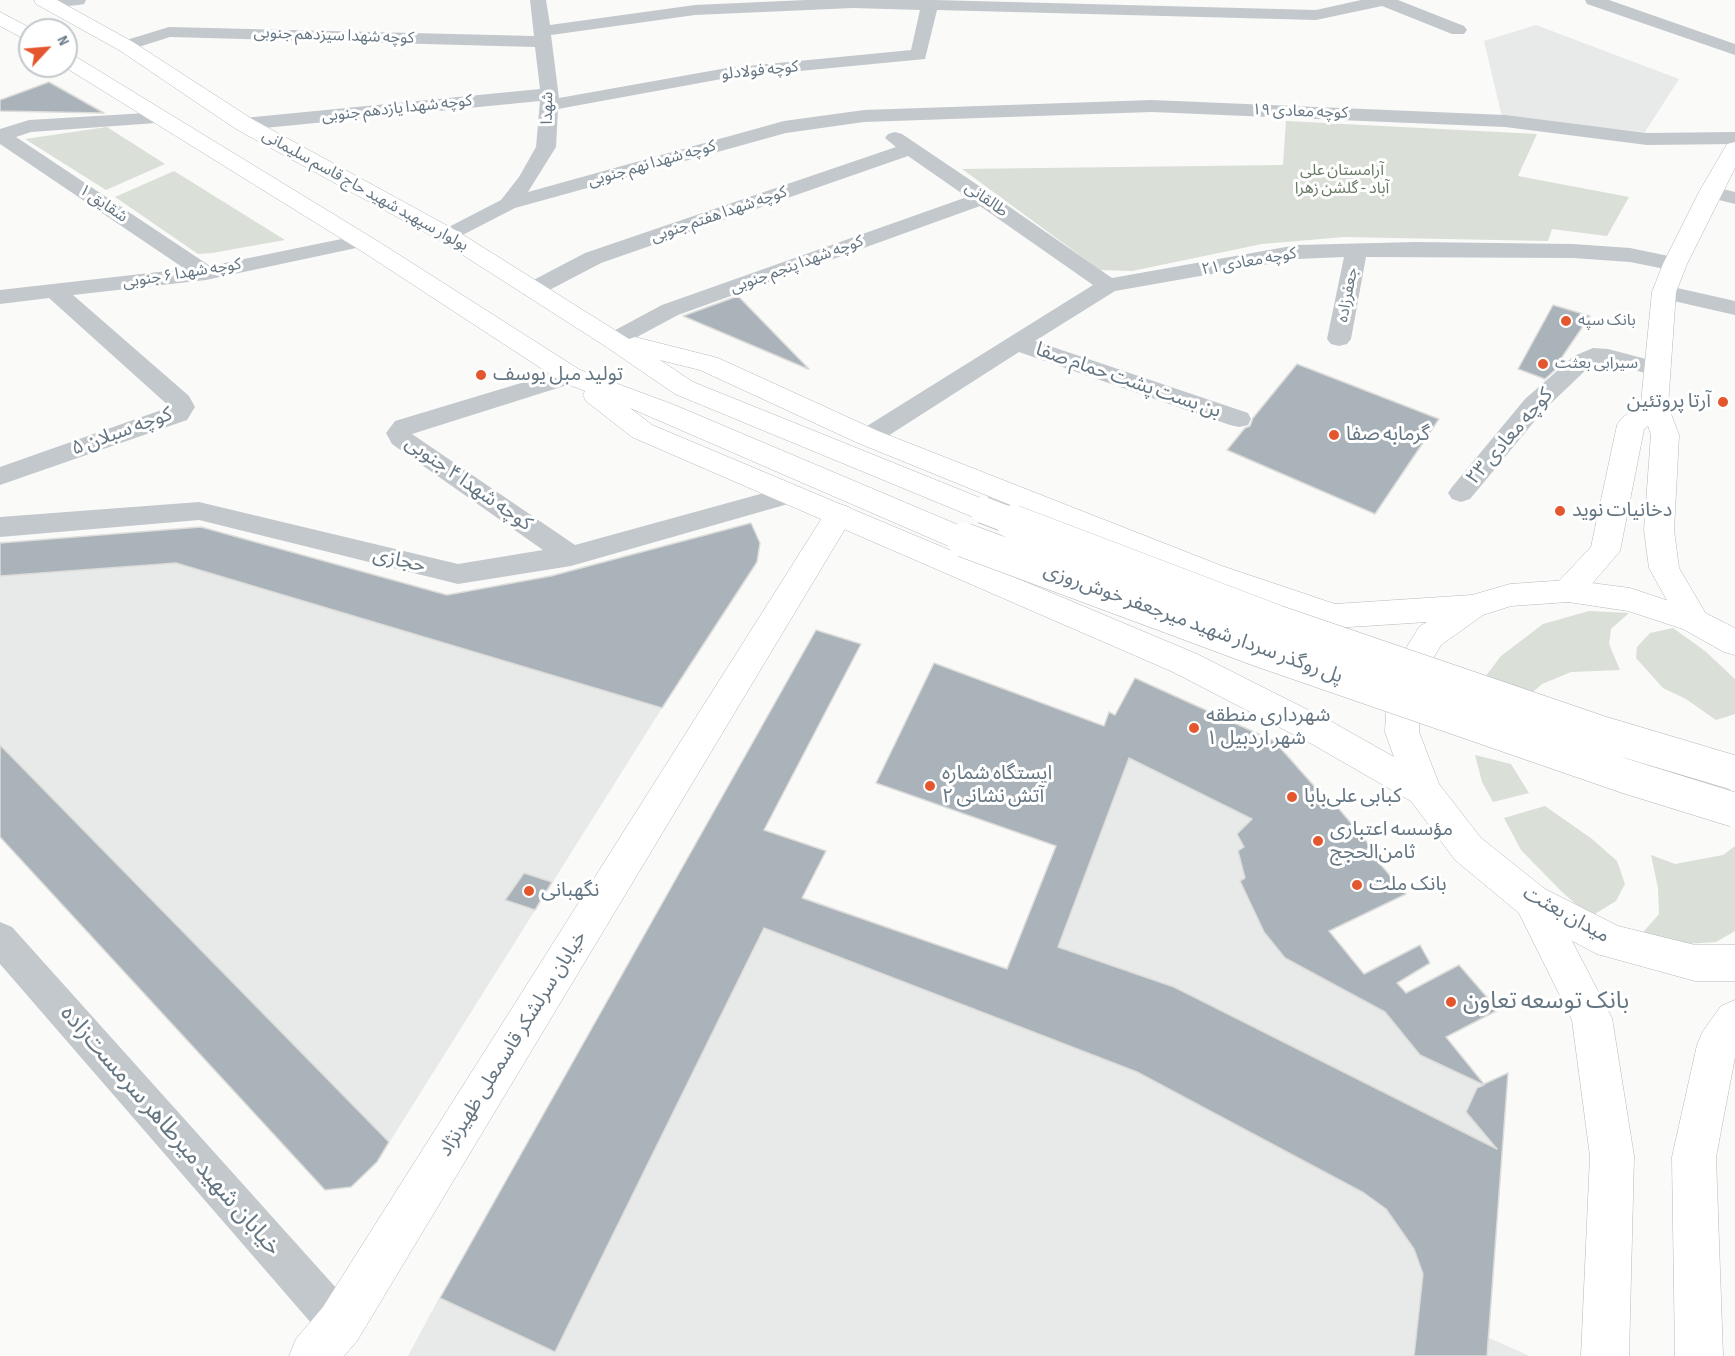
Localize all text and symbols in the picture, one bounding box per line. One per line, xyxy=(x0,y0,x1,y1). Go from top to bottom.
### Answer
north arrow xyxy=(18,18,78,78)
street label: کوچه شهدا سیزدهم جنوبی xyxy=(253,24,415,48)
text: N xyxy=(52,33,73,49)
street label: کوچه فولادلو xyxy=(721,57,799,85)
street label: شهدا xyxy=(538,91,558,125)
street label: کوچه شهدا یازدهم جنوبی xyxy=(321,92,473,126)
street label: کوچه معادی ۱۹ xyxy=(1252,101,1348,123)
street label: بولوار سپهبد شهید حاج قاسم سلیمانی xyxy=(259,126,471,256)
street label: کوچه شهدا نهم جنوبی xyxy=(586,137,718,191)
park label: آرامستان علی آباد - گلشن زهرا xyxy=(1295,161,1389,199)
street label: طالقانی xyxy=(961,178,1011,222)
street label: شقایق ۱ xyxy=(75,181,131,227)
street label: کوچه شهدا هفتم جنوبی xyxy=(648,183,790,247)
street label: کوچه شهدا پنجم جنوبی xyxy=(728,232,866,298)
street label: کوچه معادی ۲۱ xyxy=(1200,244,1298,280)
street label: کوچه شهدا ۶ جنوبی xyxy=(121,255,243,293)
street label: جعفرزاده xyxy=(1333,266,1363,324)
place label: بانک سپه xyxy=(1578,311,1636,331)
marker: بانک سپه xyxy=(1559,314,1573,328)
street label: بن بست پشت حمام صفا xyxy=(1032,338,1224,424)
place label: سیرابی بعثت xyxy=(1555,354,1638,374)
marker: سیرابی بعثت xyxy=(1536,357,1550,371)
place label: تولید مبل یوسف xyxy=(493,363,623,387)
marker: تولید مبل یوسف xyxy=(474,368,488,382)
street label: کوچه معادی ۲۳ xyxy=(1462,384,1558,490)
place label: آرتا پروتئین xyxy=(1627,390,1711,414)
marker: آرتا پروتئین xyxy=(1716,395,1730,409)
street label: کوچه سبلان ۵ xyxy=(68,403,176,461)
place label: گرمابه صفا xyxy=(1346,423,1430,447)
marker: گرمابه صفا xyxy=(1327,428,1341,442)
street label: کوچه شهدا ۴ جنوبی xyxy=(400,431,536,537)
place label: دخانیات نوید xyxy=(1572,499,1672,523)
marker: دخانیات نوید xyxy=(1553,504,1567,518)
street label: حجازی xyxy=(371,543,427,579)
street label: پل روگذر سردار شهید میرجعفر خوش‌روزی xyxy=(1040,559,1346,689)
place label: شهرداری منطقه ۱ شهر اردبیل xyxy=(1206,704,1330,751)
marker: شهرداری منطقه ۱ شهر اردبیل xyxy=(1187,721,1201,735)
place label: ایستگاه شماره ۲ آتش نشانی xyxy=(942,762,1052,809)
marker: ایستگاه شماره ۲ آتش نشانی xyxy=(923,779,937,793)
place label: کبابی علی‌بابا xyxy=(1304,785,1401,809)
marker: کبابی علی‌بابا xyxy=(1285,790,1299,804)
place label: مؤسسه اعتباری ثامن‌الحجج xyxy=(1330,818,1453,865)
marker: مؤسسه اعتباری ثامن‌الحجج xyxy=(1311,834,1325,848)
place label: بانک ملت xyxy=(1369,873,1447,897)
marker: بانک ملت xyxy=(1350,878,1364,892)
place label: نگهبانی xyxy=(541,879,599,903)
street label: میدان بعثت xyxy=(1518,881,1614,949)
marker: نگهبانی xyxy=(522,884,536,898)
street label: خیابان سرلشکر قاسمعلی ظهیرنژاد xyxy=(434,927,592,1161)
place label: بانک توسعه تعاون xyxy=(1463,988,1629,1016)
marker: بانک توسعه تعاون xyxy=(1444,995,1458,1009)
street label: خیابان شهید میرطاهر سرمست‌زاده xyxy=(53,1000,287,1262)

